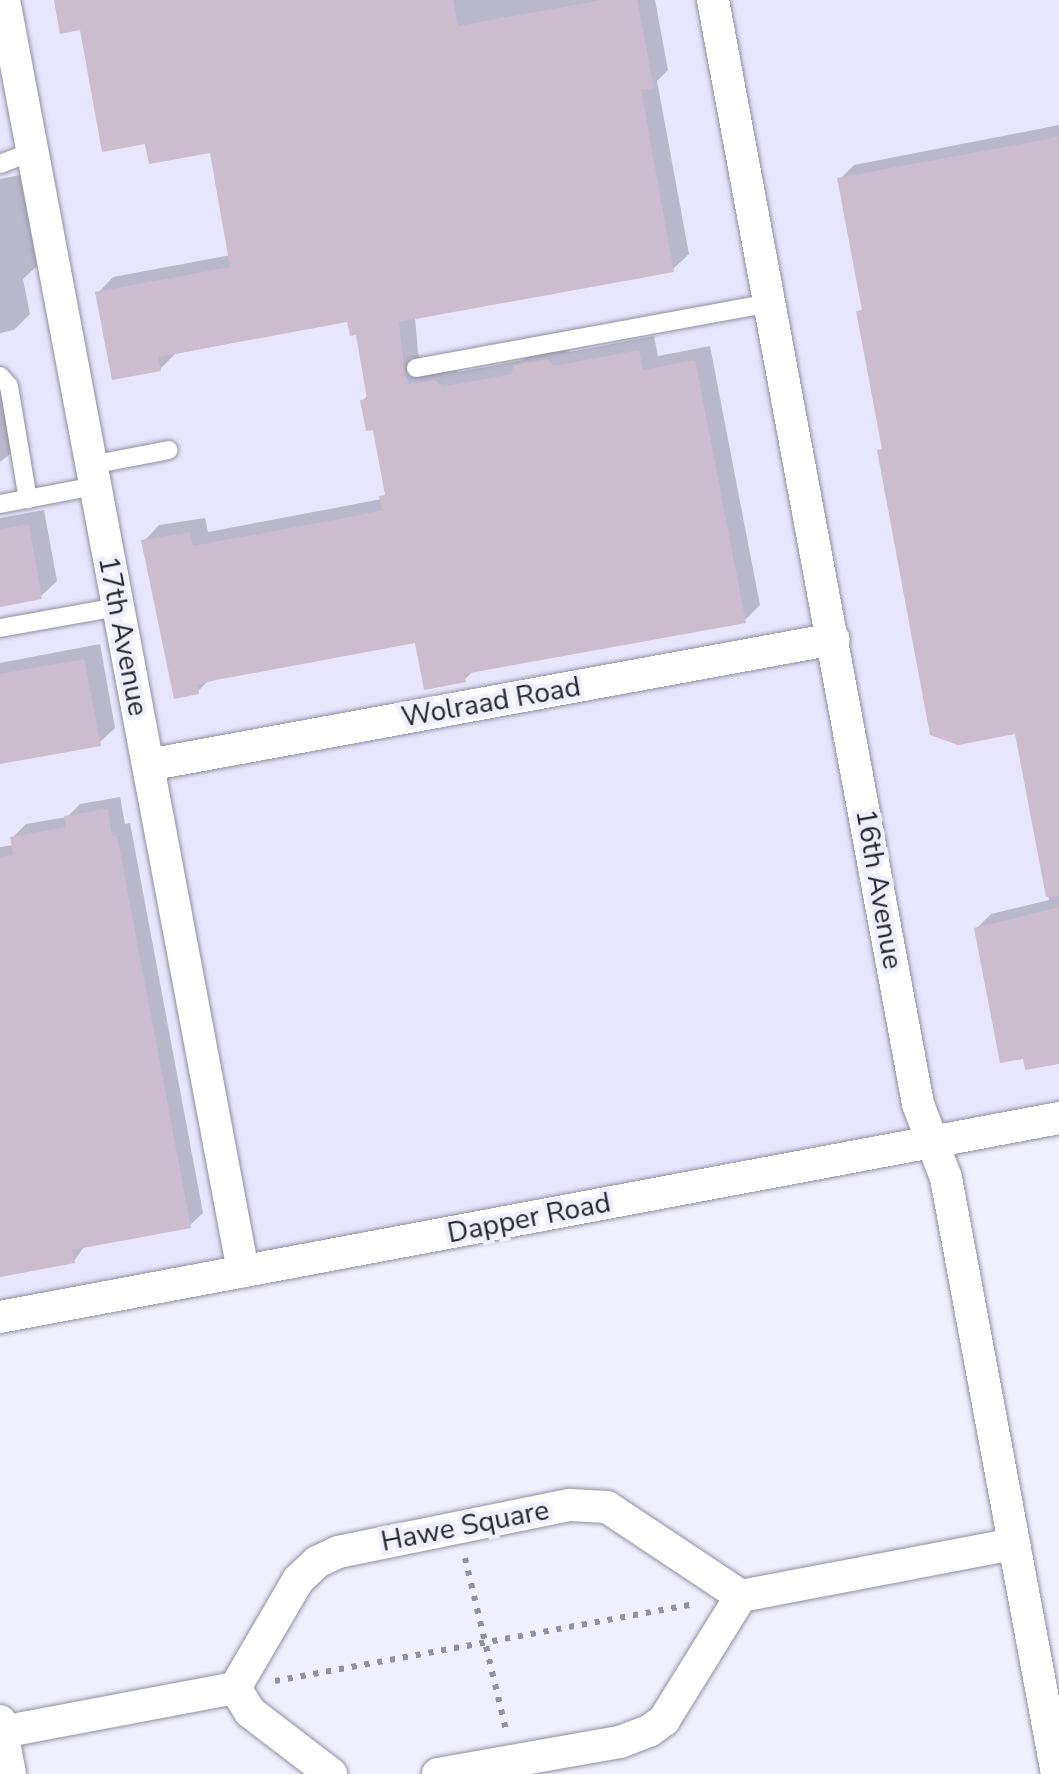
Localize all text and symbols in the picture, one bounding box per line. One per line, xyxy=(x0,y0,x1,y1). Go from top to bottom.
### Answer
street label: 17th Avenue xyxy=(91,553,155,719)
street label: Wolraad Road xyxy=(399,670,583,734)
street label: 16th Avenue xyxy=(848,806,910,972)
street label: Dapper Road xyxy=(445,1186,613,1250)
street label: Hawe Square xyxy=(378,1493,552,1559)

